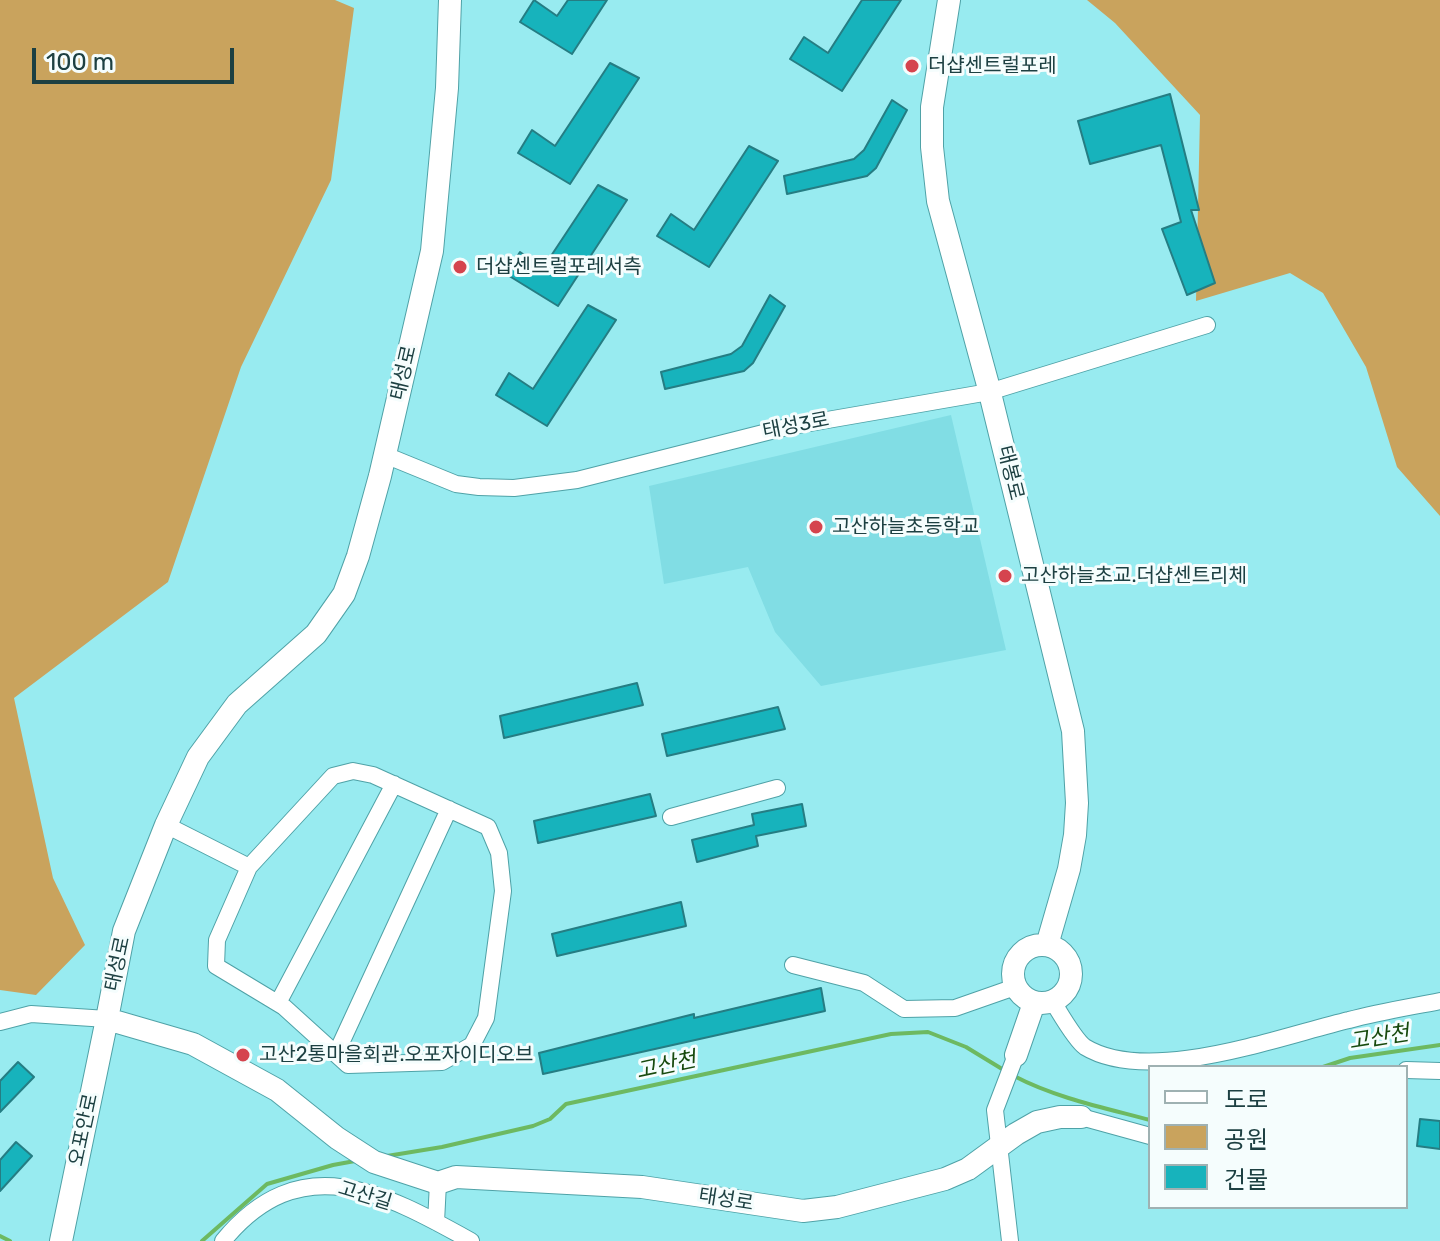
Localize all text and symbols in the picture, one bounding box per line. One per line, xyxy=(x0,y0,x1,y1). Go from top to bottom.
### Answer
scale bar xyxy=(36,32,238,82)
text: 100 m xyxy=(46,48,114,76)
place label: 더샵센트럴포레 xyxy=(928,54,1057,78)
marker: 더샵센트럴포레 xyxy=(903,57,921,75)
place label: 더샵센트럴포레서측 xyxy=(476,255,642,279)
marker: 더샵센트럴포레서측 xyxy=(451,258,469,276)
street label: 태성로 xyxy=(386,343,422,403)
street label: 태성3로 xyxy=(761,408,831,444)
street label: 태봉로 xyxy=(992,443,1028,503)
place label: 고산하늘초등학교 xyxy=(832,515,979,539)
marker: 고산하늘초등학교 xyxy=(807,518,825,536)
place label: 고산하늘초교.더샵센트리체 xyxy=(1021,564,1247,588)
marker: 고산하늘초교.더샵센트리체 xyxy=(996,567,1014,585)
street label: 태성로 xyxy=(101,935,135,993)
water label: 고산천 xyxy=(1347,1020,1411,1056)
place label: 고산2통마을회관.오포자이디오브 xyxy=(259,1043,533,1067)
marker: 고산2통마을회관.오포자이디오브 xyxy=(234,1046,252,1064)
water label: 고산천 xyxy=(634,1047,698,1085)
legend xyxy=(1148,1065,1408,1209)
text: 도로 xyxy=(1224,1086,1268,1114)
street label: 오포안로 xyxy=(65,1092,103,1168)
text: 공원 xyxy=(1224,1126,1268,1154)
text: 건물 xyxy=(1224,1166,1268,1194)
street label: 고산길 xyxy=(335,1176,395,1216)
street label: 태성로 xyxy=(697,1184,755,1216)

